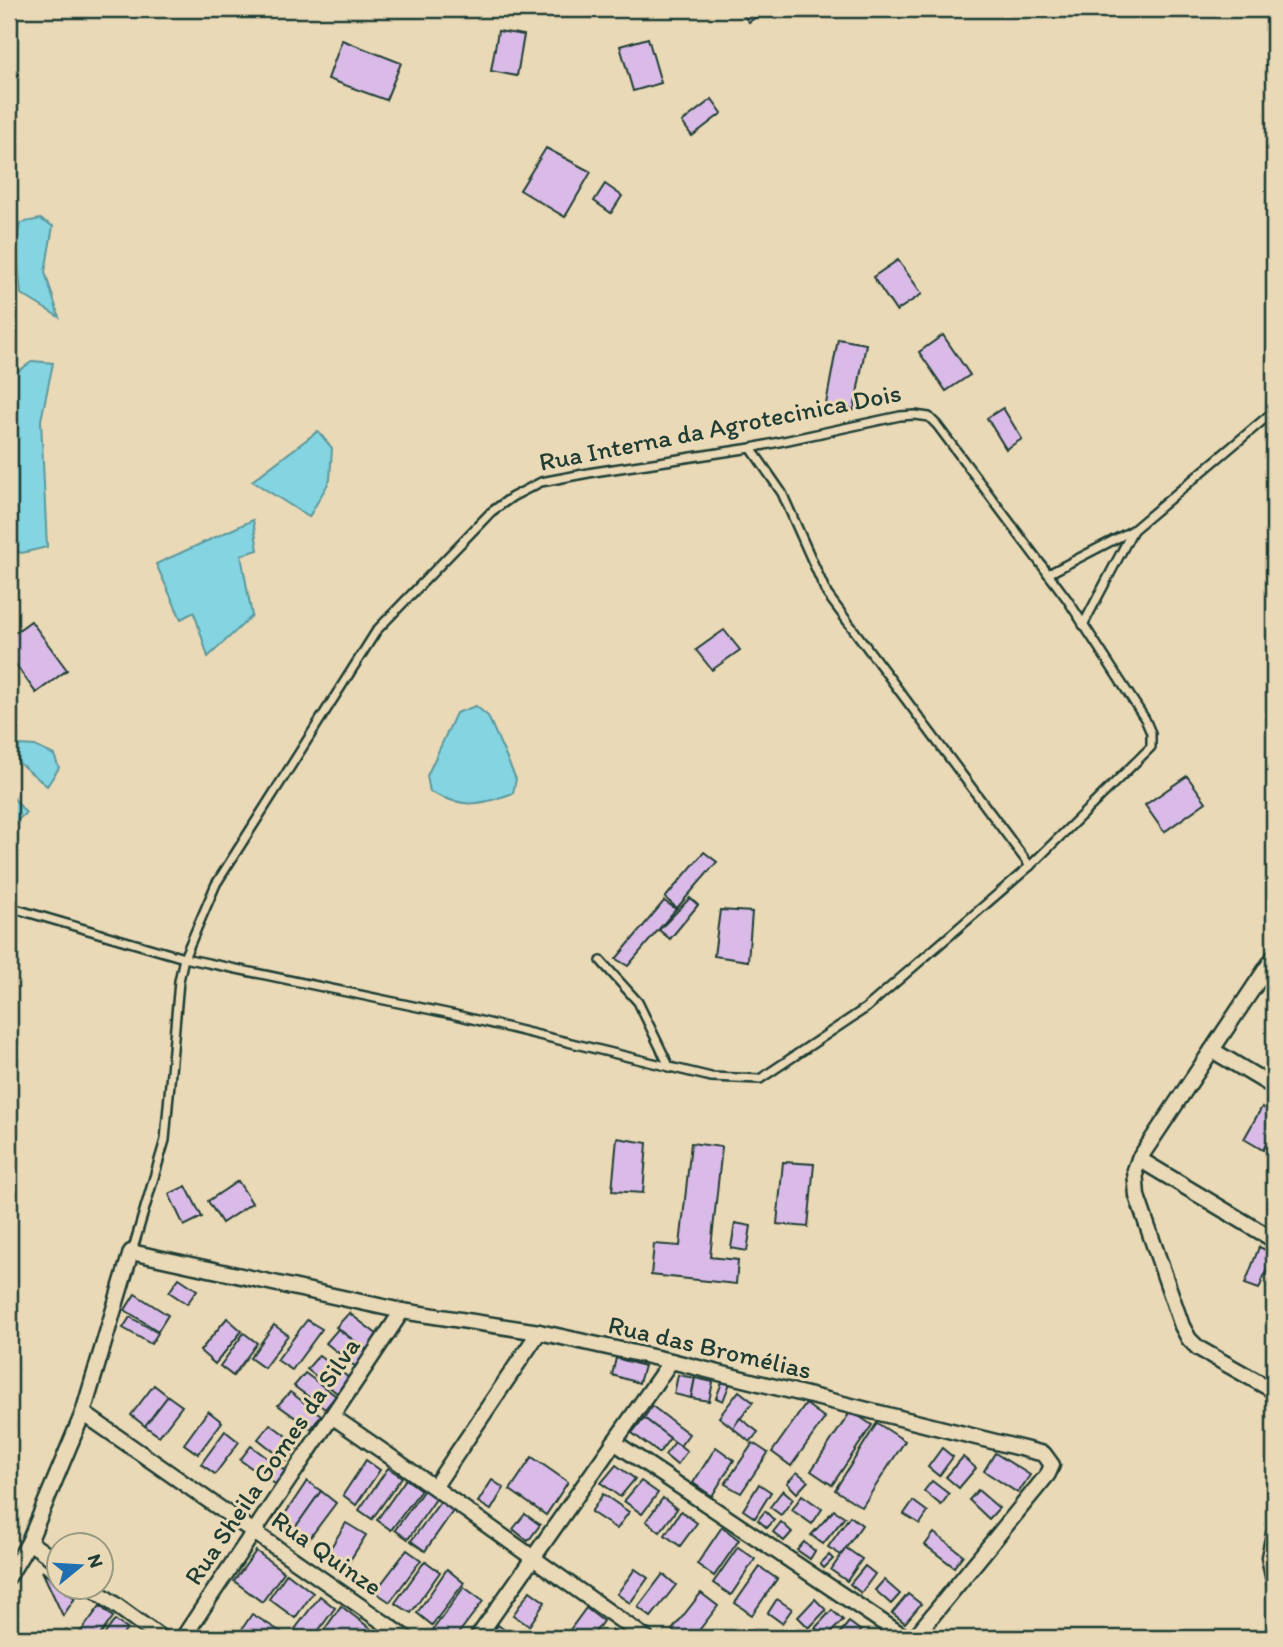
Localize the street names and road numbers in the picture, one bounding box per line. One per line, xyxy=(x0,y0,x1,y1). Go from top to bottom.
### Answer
street label: Rua Interna da Agrotecinica Dois xyxy=(536,376,904,478)
street label: Rua das Bromélias xyxy=(605,1308,815,1386)
street label: Rua Sheila Gomes da Silva xyxy=(177,1331,367,1591)
street label: Rua Quinze xyxy=(266,1503,388,1603)

